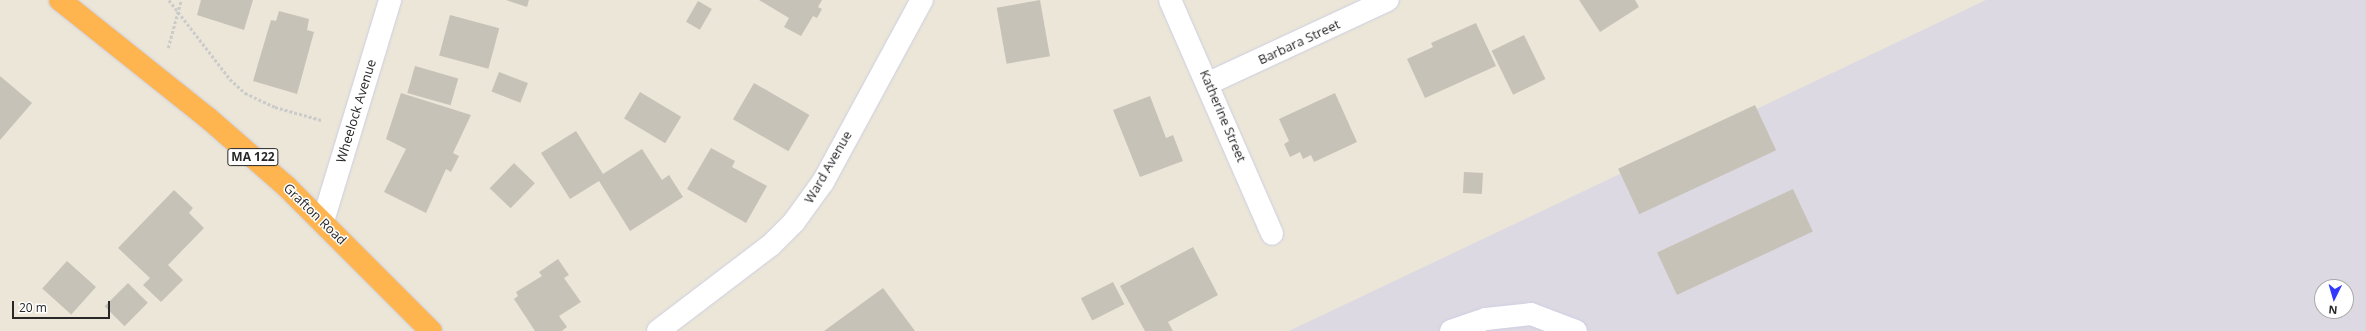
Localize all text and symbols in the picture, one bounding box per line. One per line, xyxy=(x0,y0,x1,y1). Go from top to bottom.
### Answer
street label: Barbara Street xyxy=(1256,16,1342,68)
street label: Wheelock Avenue xyxy=(333,57,379,165)
street label: Katherine Street xyxy=(1197,68,1249,164)
street label: Ward Avenue xyxy=(801,128,855,206)
road number: MA 122 xyxy=(227,147,279,167)
street label: Grafton Road xyxy=(280,180,350,248)
north arrow xyxy=(2314,279,2354,319)
scale bar xyxy=(14,293,112,319)
text: 20 m xyxy=(19,299,47,316)
text: N xyxy=(2328,303,2338,318)

